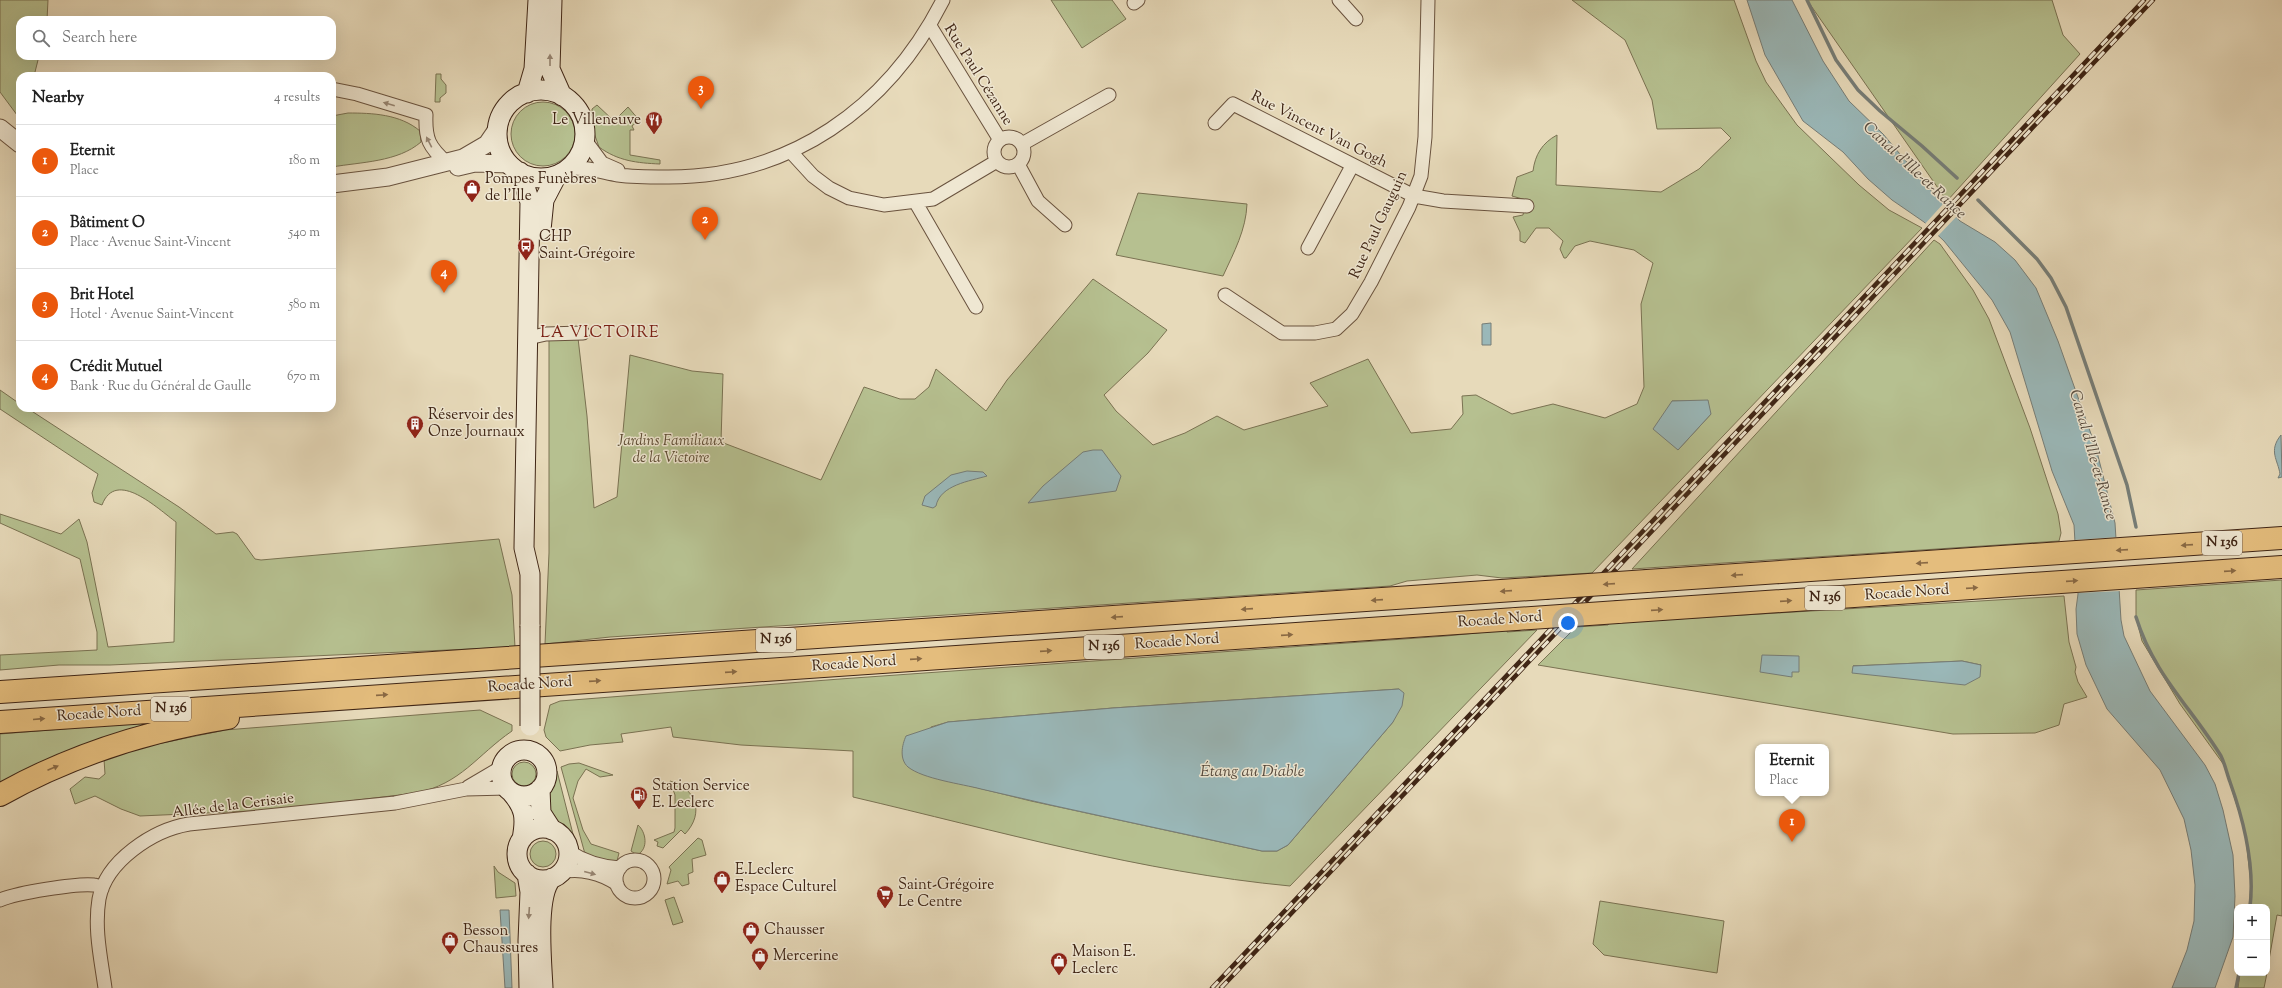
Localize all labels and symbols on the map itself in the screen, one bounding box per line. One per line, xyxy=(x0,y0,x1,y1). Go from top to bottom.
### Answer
street label: Rue Paul Cézanne xyxy=(938,20,1018,130)
one-way arrow xyxy=(547,53,553,66)
pin: 3 xyxy=(688,76,714,109)
street label: Rue Vincent Van Gogh xyxy=(1247,86,1391,174)
one-way arrow xyxy=(383,101,395,107)
place label: Le Villeneuve xyxy=(552,110,641,131)
restaurant icon: Le Villeneuve xyxy=(644,110,664,135)
water label: Canal d'Ille-et-Rance xyxy=(1857,117,1971,225)
one-way arrow xyxy=(426,136,433,148)
street label: Rue Paul Gauguin xyxy=(1345,167,1413,282)
place label: Pompes Funèbres de l'Ille xyxy=(485,169,597,207)
shop icon: Pompes Funèbres de l'Ille xyxy=(462,178,482,203)
pin: 2 xyxy=(692,207,718,240)
place label: CHP Saint-Grégoire xyxy=(539,227,635,265)
bus stop icon: CHP Saint-Grégoire xyxy=(516,236,536,261)
pin: 4 xyxy=(431,260,457,293)
district label: LA VICTOIRE xyxy=(540,322,660,345)
water label: Canal d'Ille-et-Rance xyxy=(2062,387,2122,523)
place label: Réservoir des Onze Journaux xyxy=(428,405,525,443)
building icon: Réservoir des Onze Journaux xyxy=(405,414,425,439)
park label: Jardins Familiaux de la Victoire xyxy=(617,431,724,469)
road number: N 136 xyxy=(2202,531,2242,555)
one-way arrow xyxy=(2181,542,2193,549)
one-way arrow xyxy=(2116,546,2128,553)
one-way arrow xyxy=(1916,559,1928,566)
one-way arrow xyxy=(2224,567,2236,574)
one-way arrow xyxy=(1731,572,1743,579)
one-way arrow xyxy=(2066,578,2078,585)
one-way arrow xyxy=(1603,580,1615,587)
street label: Rocade Nord xyxy=(1864,580,1950,606)
one-way arrow xyxy=(1966,585,1978,592)
road number: N 136 xyxy=(1805,586,1845,610)
one-way arrow xyxy=(1500,587,1512,594)
one-way arrow xyxy=(1371,596,1383,603)
one-way arrow xyxy=(1780,597,1792,604)
one-way arrow xyxy=(1241,605,1253,612)
one-way arrow xyxy=(1651,606,1663,613)
street label: Rocade Nord xyxy=(1457,607,1543,633)
your location xyxy=(1558,613,1578,633)
one-way arrow xyxy=(1111,614,1123,621)
road number: N 136 xyxy=(756,628,796,652)
street label: Rocade Nord xyxy=(1134,629,1220,655)
one-way arrow xyxy=(1281,631,1293,638)
road number: N 136 xyxy=(1084,635,1124,659)
one-way arrow xyxy=(1040,647,1052,654)
street label: Rocade Nord xyxy=(811,651,897,677)
one-way arrow xyxy=(910,656,922,663)
one-way arrow xyxy=(725,668,737,675)
street label: Rocade Nord xyxy=(487,672,573,698)
one-way arrow xyxy=(589,677,601,684)
one-way arrow xyxy=(376,691,388,698)
road number: N 136 xyxy=(151,697,191,721)
street label: Rocade Nord xyxy=(56,701,142,727)
one-way arrow xyxy=(33,715,45,722)
water label: Étang au Diable xyxy=(1200,761,1304,784)
one-way arrow xyxy=(47,765,58,771)
place label: Station Service E. Leclerc xyxy=(652,776,750,814)
fuel station icon: Station Service E. Leclerc xyxy=(629,785,649,810)
street label: Allée de la Cerisaie xyxy=(171,788,295,824)
pin: 1 xyxy=(1779,809,1805,842)
place label: E.Leclerc Espace Culturel xyxy=(735,860,837,898)
shop icon: E.Leclerc Espace Culturel xyxy=(712,869,732,894)
one-way arrow xyxy=(585,870,597,876)
place label: Saint-Grégoire Le Centre xyxy=(898,875,994,913)
supermarket icon: Saint-Grégoire Le Centre xyxy=(875,884,895,909)
one-way arrow xyxy=(525,907,532,919)
shop icon: Chausser xyxy=(741,920,761,945)
place label: Chausser xyxy=(764,920,825,941)
place label: Besson Chaussures xyxy=(463,921,538,959)
shop icon: Besson Chaussures xyxy=(440,930,460,955)
place label: Maison E. Leclerc xyxy=(1072,942,1136,980)
shop icon: Mercerine xyxy=(750,946,770,971)
place label: Mercerine xyxy=(773,946,839,967)
shop icon: Maison E. Leclerc xyxy=(1049,951,1069,976)

